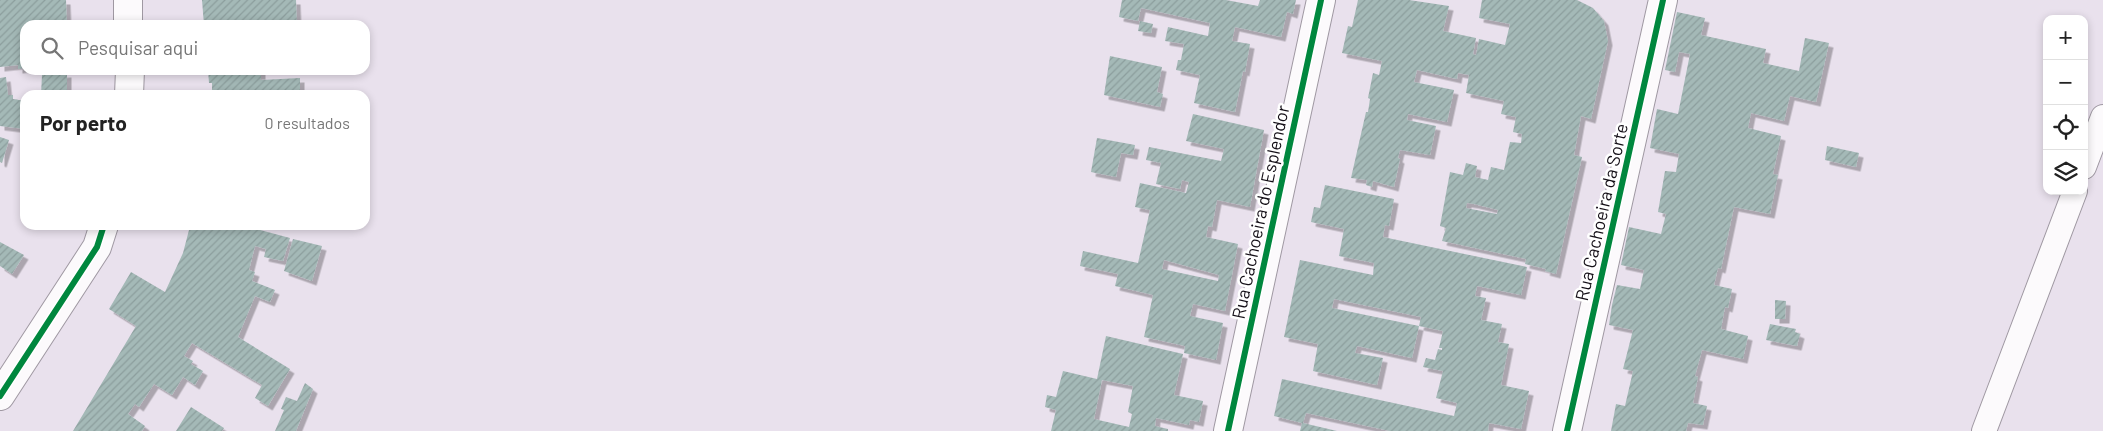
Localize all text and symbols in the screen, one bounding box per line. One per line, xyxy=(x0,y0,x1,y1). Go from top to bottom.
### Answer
map controls xyxy=(2043,15,2088,195)
button: + xyxy=(2043,15,2088,60)
search box xyxy=(20,20,370,75)
icon: search xyxy=(38,34,66,62)
text: Pesquisar aqui xyxy=(78,36,198,59)
button: − xyxy=(2043,60,2088,105)
street label: Rua Cachoeira do Esplendor xyxy=(1227,103,1294,321)
button: locate xyxy=(2043,105,2088,150)
text: Por perto xyxy=(40,110,127,135)
text: 0 resultados xyxy=(265,113,350,132)
street label: Rua Cachoeira da Sorte xyxy=(1570,121,1632,303)
button: layers xyxy=(2043,150,2088,195)

